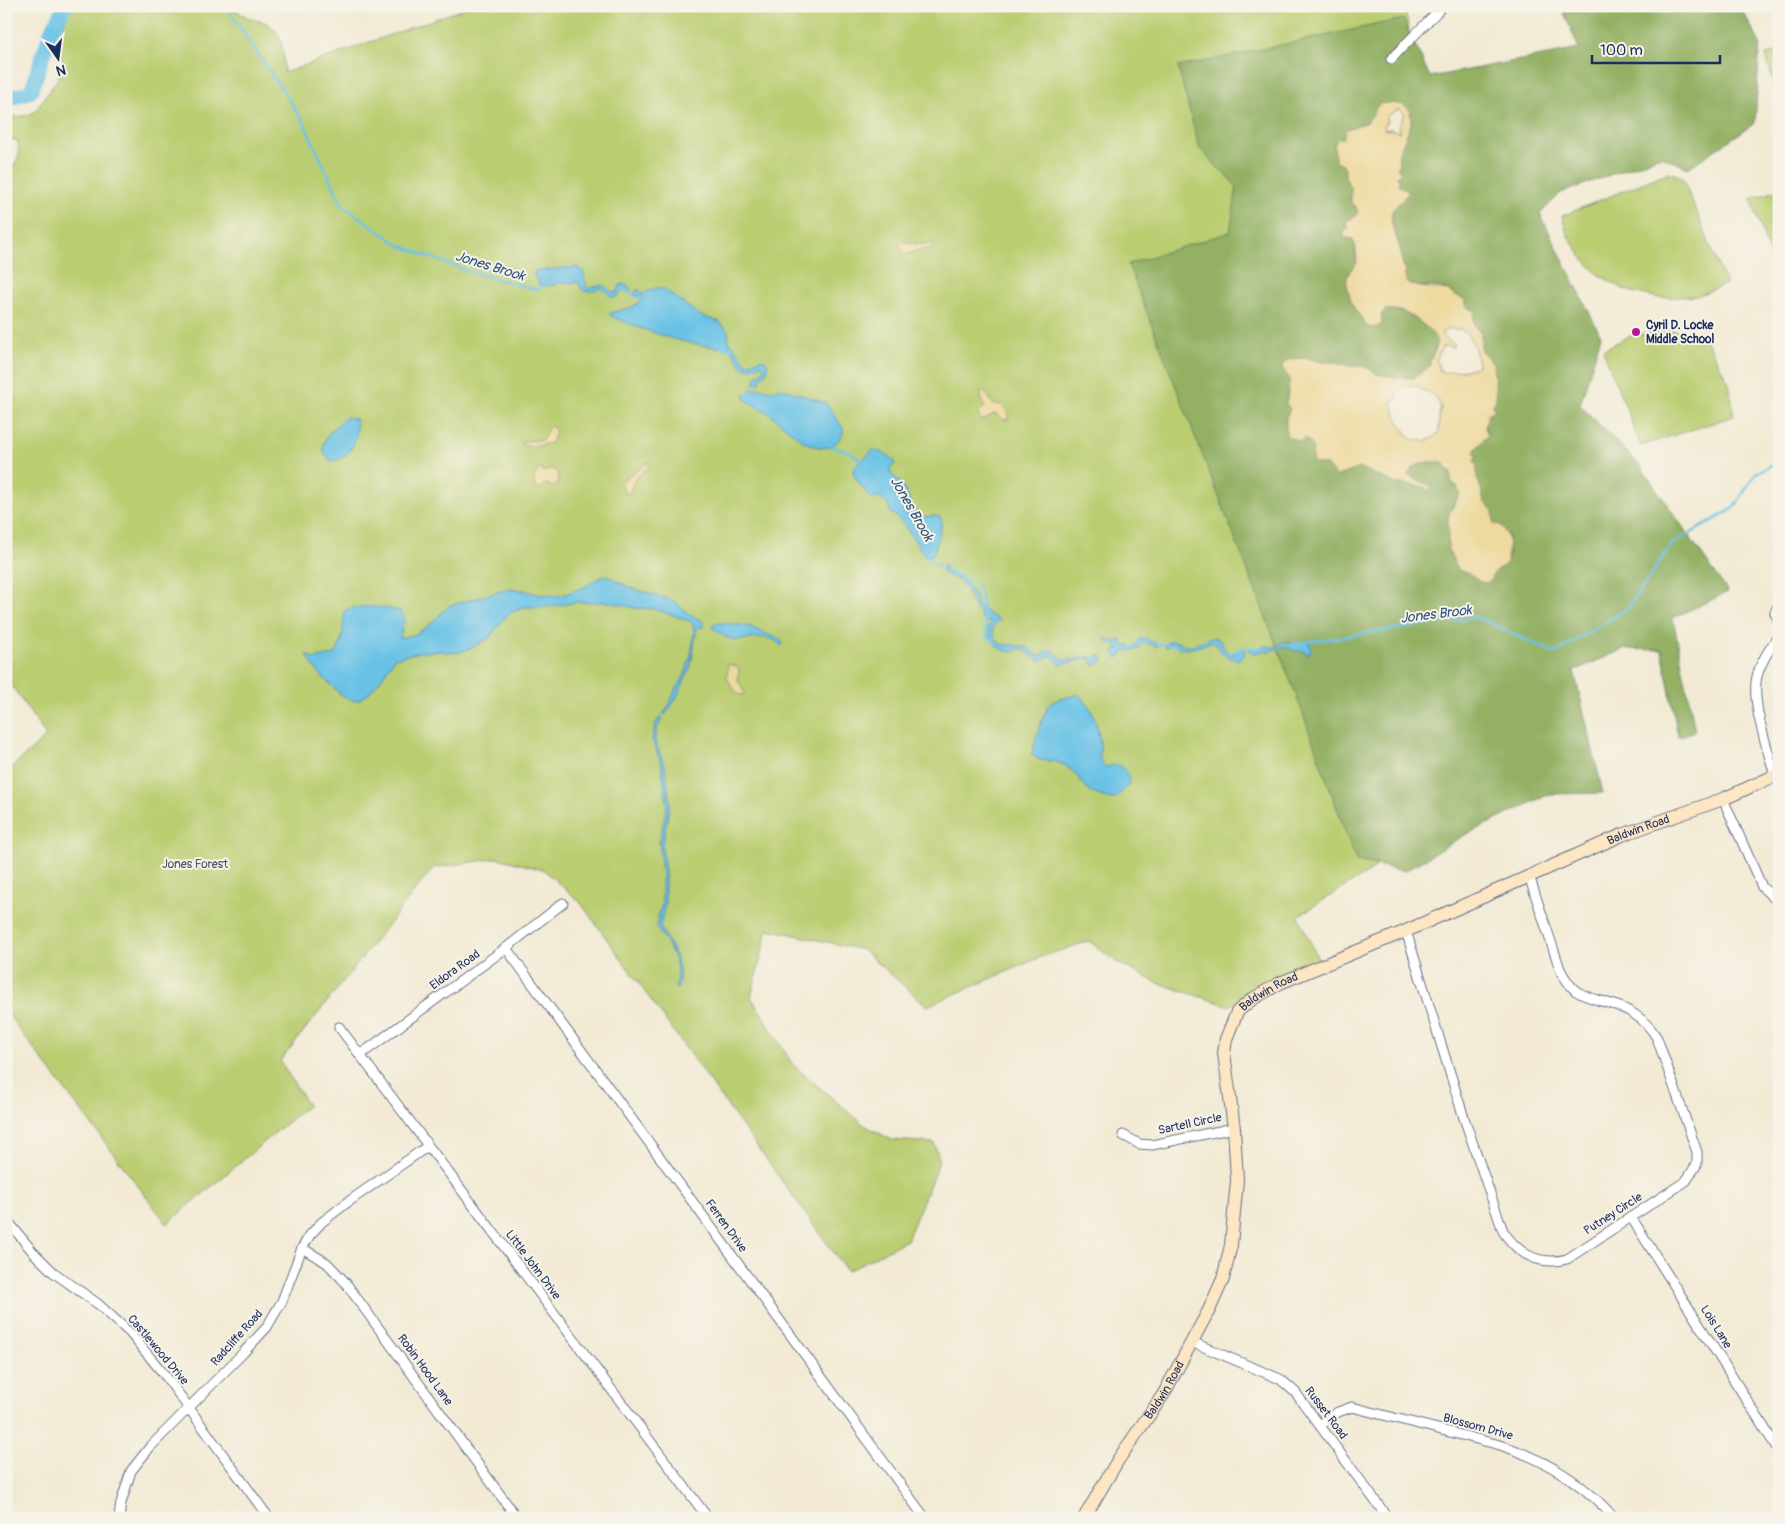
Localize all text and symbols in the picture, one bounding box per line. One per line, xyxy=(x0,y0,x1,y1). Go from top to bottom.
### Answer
north arrow xyxy=(32,32,82,82)
scale bar xyxy=(1592,32,1720,64)
text: 100 m xyxy=(1600,41,1643,60)
text: N xyxy=(54,61,68,80)
water label: Jones Brook xyxy=(453,247,528,285)
place label: Cyril D. Locke Middle School xyxy=(1646,318,1715,347)
marker: Cyril D. Locke Middle School xyxy=(1630,326,1642,338)
water label: Jones Brook xyxy=(887,474,938,545)
water label: Jones Brook xyxy=(1399,601,1474,627)
street label: Baldwin Road xyxy=(1605,811,1672,848)
park label: Jones Forest xyxy=(162,857,228,872)
street label: Eldora Road xyxy=(427,947,483,993)
street label: Baldwin Road xyxy=(1236,969,1300,1014)
street label: Sartell Circle xyxy=(1157,1110,1223,1138)
street label: Putney Circle xyxy=(1581,1190,1645,1238)
street label: Ferren Drive xyxy=(702,1197,750,1255)
street label: Little John Drive xyxy=(502,1227,564,1303)
street label: Lois Lane xyxy=(1697,1303,1735,1351)
street label: Radcliffe Road xyxy=(208,1307,266,1369)
street label: Castlewood Drive xyxy=(124,1312,192,1388)
street label: Robin Hood Lane xyxy=(394,1331,456,1409)
street label: Baldwin Road xyxy=(1141,1358,1187,1422)
street label: Russet Road xyxy=(1301,1384,1351,1442)
street label: Blossom Drive xyxy=(1441,1410,1515,1444)

